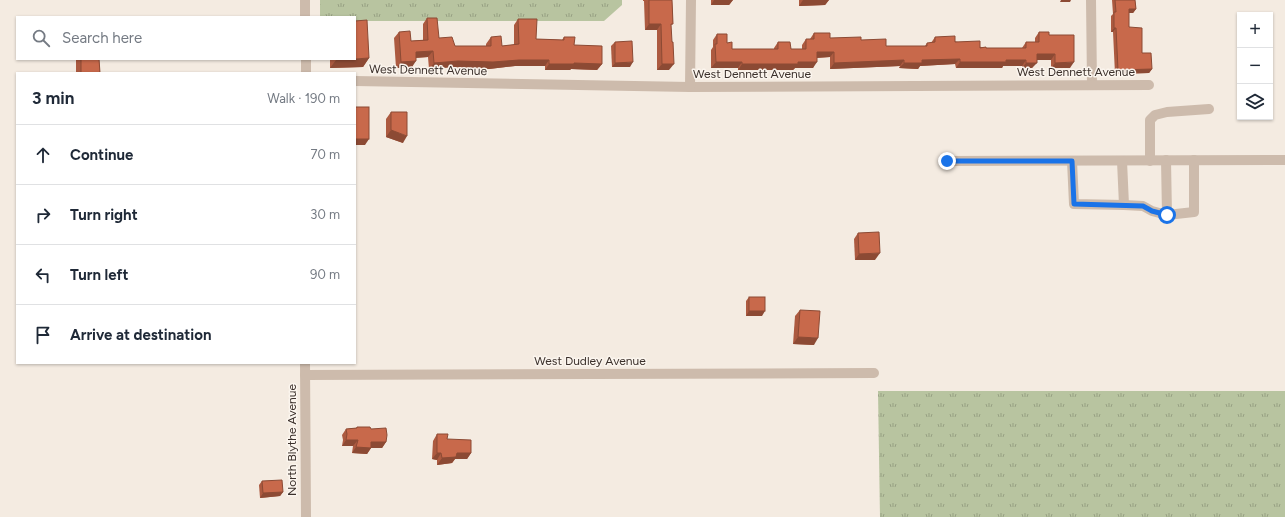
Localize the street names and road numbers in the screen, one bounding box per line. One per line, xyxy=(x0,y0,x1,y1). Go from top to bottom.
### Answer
street label: West Dennett Avenue xyxy=(369,62,488,78)
street label: West Dennett Avenue xyxy=(1017,65,1135,79)
street label: West Dennett Avenue xyxy=(693,67,811,81)
street label: West Dudley Avenue xyxy=(534,354,646,368)
street label: North Blythe Avenue xyxy=(285,384,299,496)

